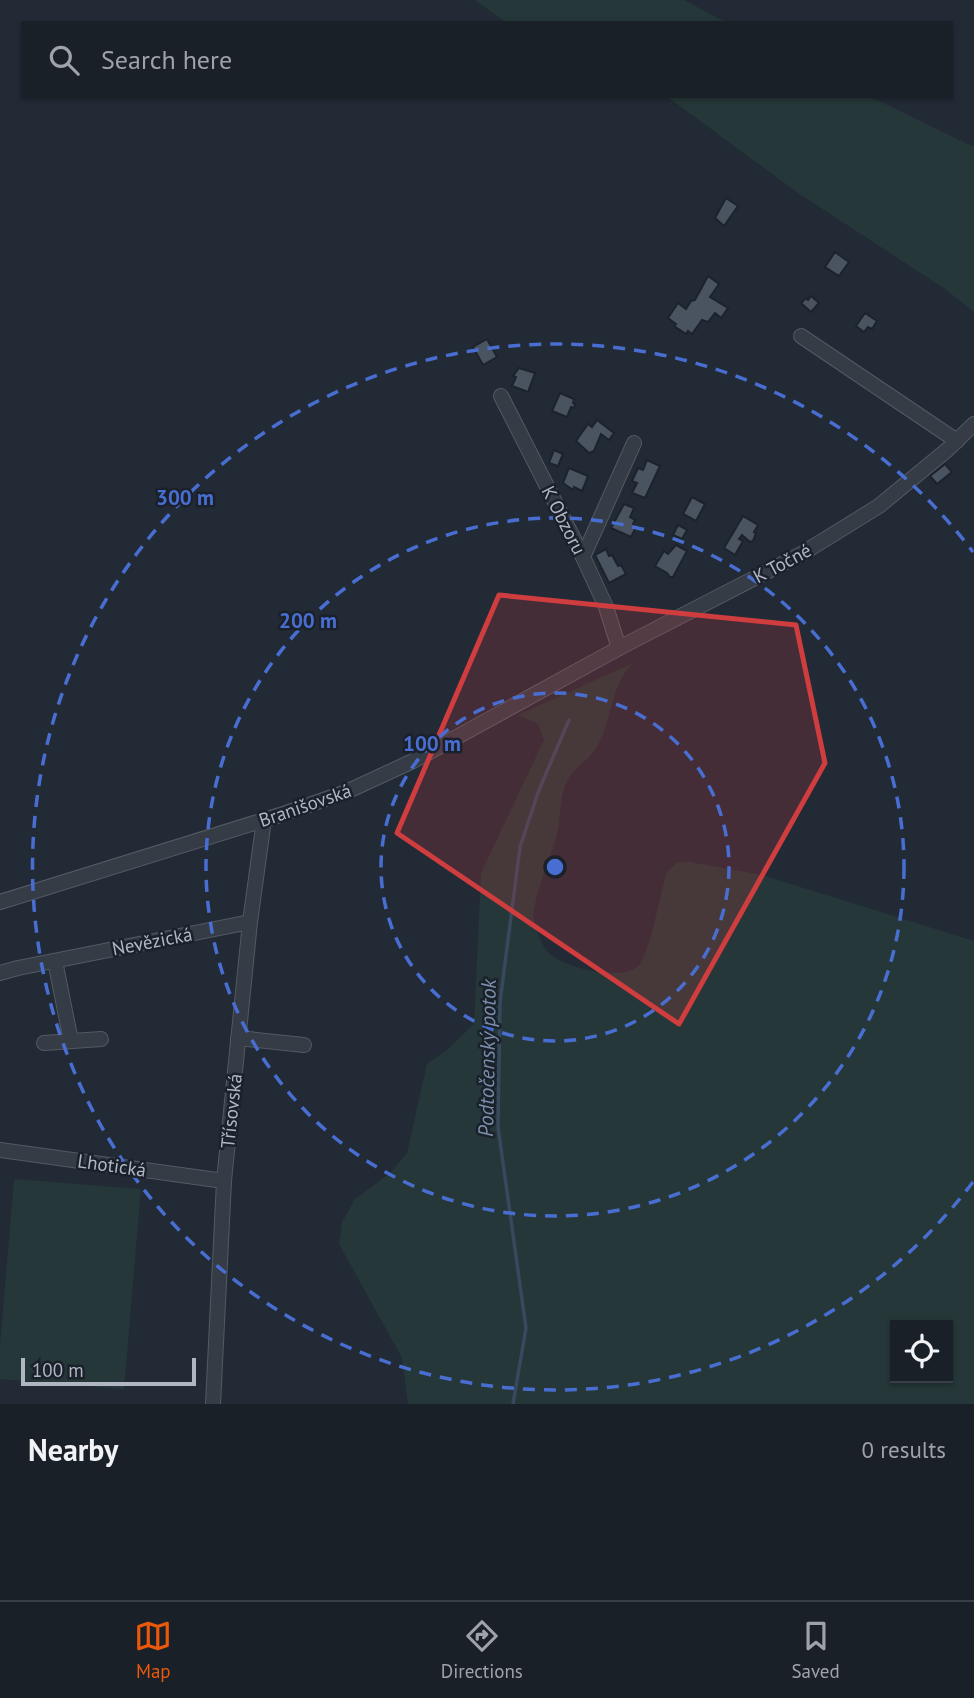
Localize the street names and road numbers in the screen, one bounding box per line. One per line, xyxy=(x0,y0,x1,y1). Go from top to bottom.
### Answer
street label: K Obzoru xyxy=(536,482,592,558)
street label: K Točné xyxy=(749,538,815,588)
street label: Branišovská xyxy=(256,778,354,832)
street label: Nevězická xyxy=(110,921,194,961)
street label: Třísovská xyxy=(215,1072,247,1150)
street label: Lhotická xyxy=(76,1148,148,1182)

